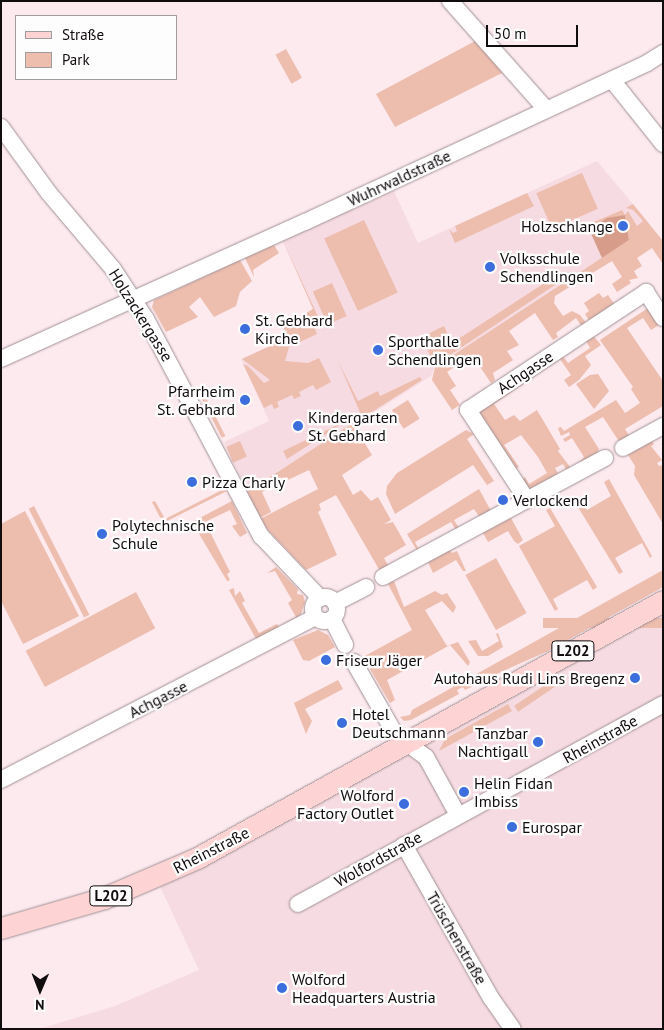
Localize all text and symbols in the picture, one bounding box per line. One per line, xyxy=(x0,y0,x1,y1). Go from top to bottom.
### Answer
legend xyxy=(15,15,178,80)
scale bar xyxy=(489,15,582,47)
text: 50 m xyxy=(494,24,527,43)
text: Straße xyxy=(62,25,104,44)
text: Park xyxy=(62,50,90,69)
street label: Wuhrwaldstraße xyxy=(344,146,454,210)
place label: Holzschlange xyxy=(521,216,613,236)
marker: Holzschlange xyxy=(617,220,629,232)
place label: Volksschule Schendlingen xyxy=(500,248,593,286)
marker: Volksschule Schendlingen xyxy=(484,261,496,273)
street label: Holzackergasse xyxy=(105,265,177,365)
place label: St. Gebhard Kirche xyxy=(255,310,334,348)
marker: St. Gebhard Kirche xyxy=(239,323,251,335)
place label: Sporthalle Schendlingen xyxy=(388,331,481,369)
marker: Sporthalle Schendlingen xyxy=(372,344,384,356)
street label: Achgasse xyxy=(493,346,557,398)
place label: Pfarrheim St. Gebhard xyxy=(156,381,235,419)
marker: Pfarrheim St. Gebhard xyxy=(239,394,251,406)
place label: Kindergarten St. Gebhard xyxy=(308,407,398,445)
marker: Kindergarten St. Gebhard xyxy=(292,420,304,432)
place label: Pizza Charly xyxy=(202,472,285,492)
marker: Pizza Charly xyxy=(186,476,198,488)
place label: Verlockend xyxy=(513,490,588,510)
marker: Verlockend xyxy=(497,494,509,506)
place label: Polytechnische Schule xyxy=(112,515,214,553)
marker: Polytechnische Schule xyxy=(96,528,108,540)
road number: L202 xyxy=(550,638,596,664)
place label: Friseur Jäger xyxy=(336,650,422,670)
marker: Friseur Jäger xyxy=(320,654,332,666)
place label: Autohaus Rudi Lins Bregenz xyxy=(434,668,625,688)
marker: Autohaus Rudi Lins Bregenz xyxy=(629,672,641,684)
street label: Achgasse xyxy=(125,676,191,722)
place label: Hotel Deutschmann xyxy=(352,704,446,742)
street label: Rheinstraße xyxy=(559,711,641,767)
marker: Hotel Deutschmann xyxy=(336,717,348,729)
place label: Tanzbar Nachtigall xyxy=(458,723,528,761)
marker: Tanzbar Nachtigall xyxy=(532,736,544,748)
place label: Helin Fidan Imbiss xyxy=(474,773,553,811)
place label: Wolford Factory Outlet xyxy=(296,785,394,823)
marker: Helin Fidan Imbiss xyxy=(458,786,470,798)
marker: Wolford Factory Outlet xyxy=(398,798,410,810)
place label: Eurospar xyxy=(522,817,582,837)
marker: Eurospar xyxy=(506,821,518,833)
street label: Rheinstraße xyxy=(170,823,252,877)
street label: Wolfordstraße xyxy=(331,827,425,891)
road number: L202 xyxy=(88,884,134,908)
street label: Trüschenstraße xyxy=(423,888,491,988)
north arrow xyxy=(15,965,65,1015)
place label: Wolford Headquarters Austria xyxy=(292,969,436,1007)
marker: Wolford Headquarters Austria xyxy=(276,982,288,994)
text: N xyxy=(35,996,45,1014)

